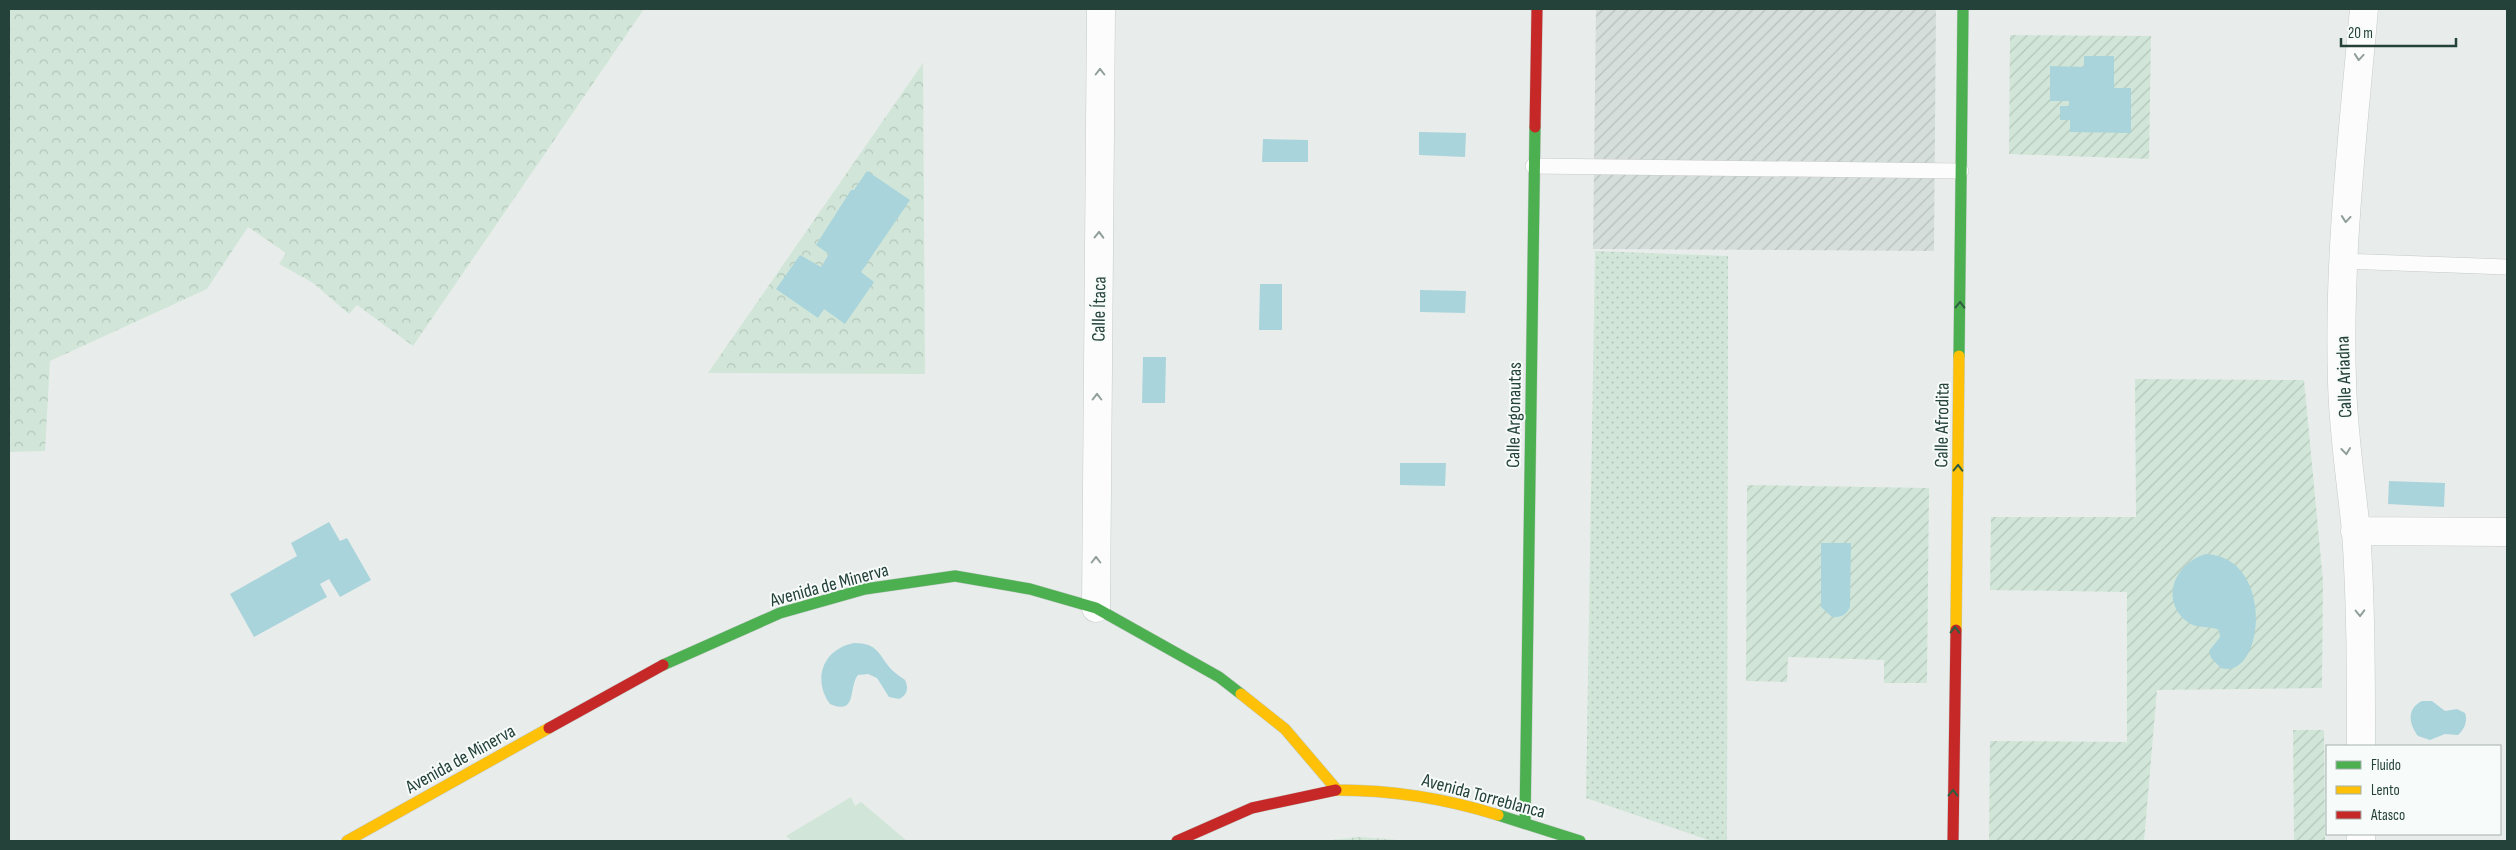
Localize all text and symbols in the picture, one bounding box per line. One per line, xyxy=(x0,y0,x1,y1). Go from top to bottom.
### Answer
scale bar xyxy=(2341,15,2456,47)
text: 20 m xyxy=(2348,24,2373,43)
one-way arrow xyxy=(2354,54,2365,62)
one-way arrow xyxy=(1095,68,1105,76)
one-way arrow xyxy=(2341,216,2352,224)
one-way arrow xyxy=(1094,230,1104,238)
street label: Calle Ítaca xyxy=(1087,276,1112,342)
one-way arrow xyxy=(1955,301,1965,308)
street label: Calle Ariadna xyxy=(2332,336,2357,418)
street label: Calle Argonautas xyxy=(1502,362,1527,468)
street label: Calle Afrodita xyxy=(1930,382,1955,468)
one-way arrow xyxy=(1092,393,1102,400)
one-way arrow xyxy=(2340,448,2351,456)
one-way arrow xyxy=(1952,463,1963,471)
one-way arrow xyxy=(1091,555,1101,563)
street label: Avenida de Minerva xyxy=(767,559,891,613)
one-way arrow xyxy=(2355,610,2365,618)
one-way arrow xyxy=(1950,626,1961,634)
street label: Avenida de Minerva xyxy=(401,720,520,799)
legend xyxy=(2326,745,2501,835)
text: Fluido xyxy=(2371,756,2401,775)
street label: Avenida Torreblanca xyxy=(1418,769,1548,824)
text: Lento xyxy=(2371,781,2400,800)
one-way arrow xyxy=(1948,788,1959,796)
text: Atasco xyxy=(2370,806,2405,825)

